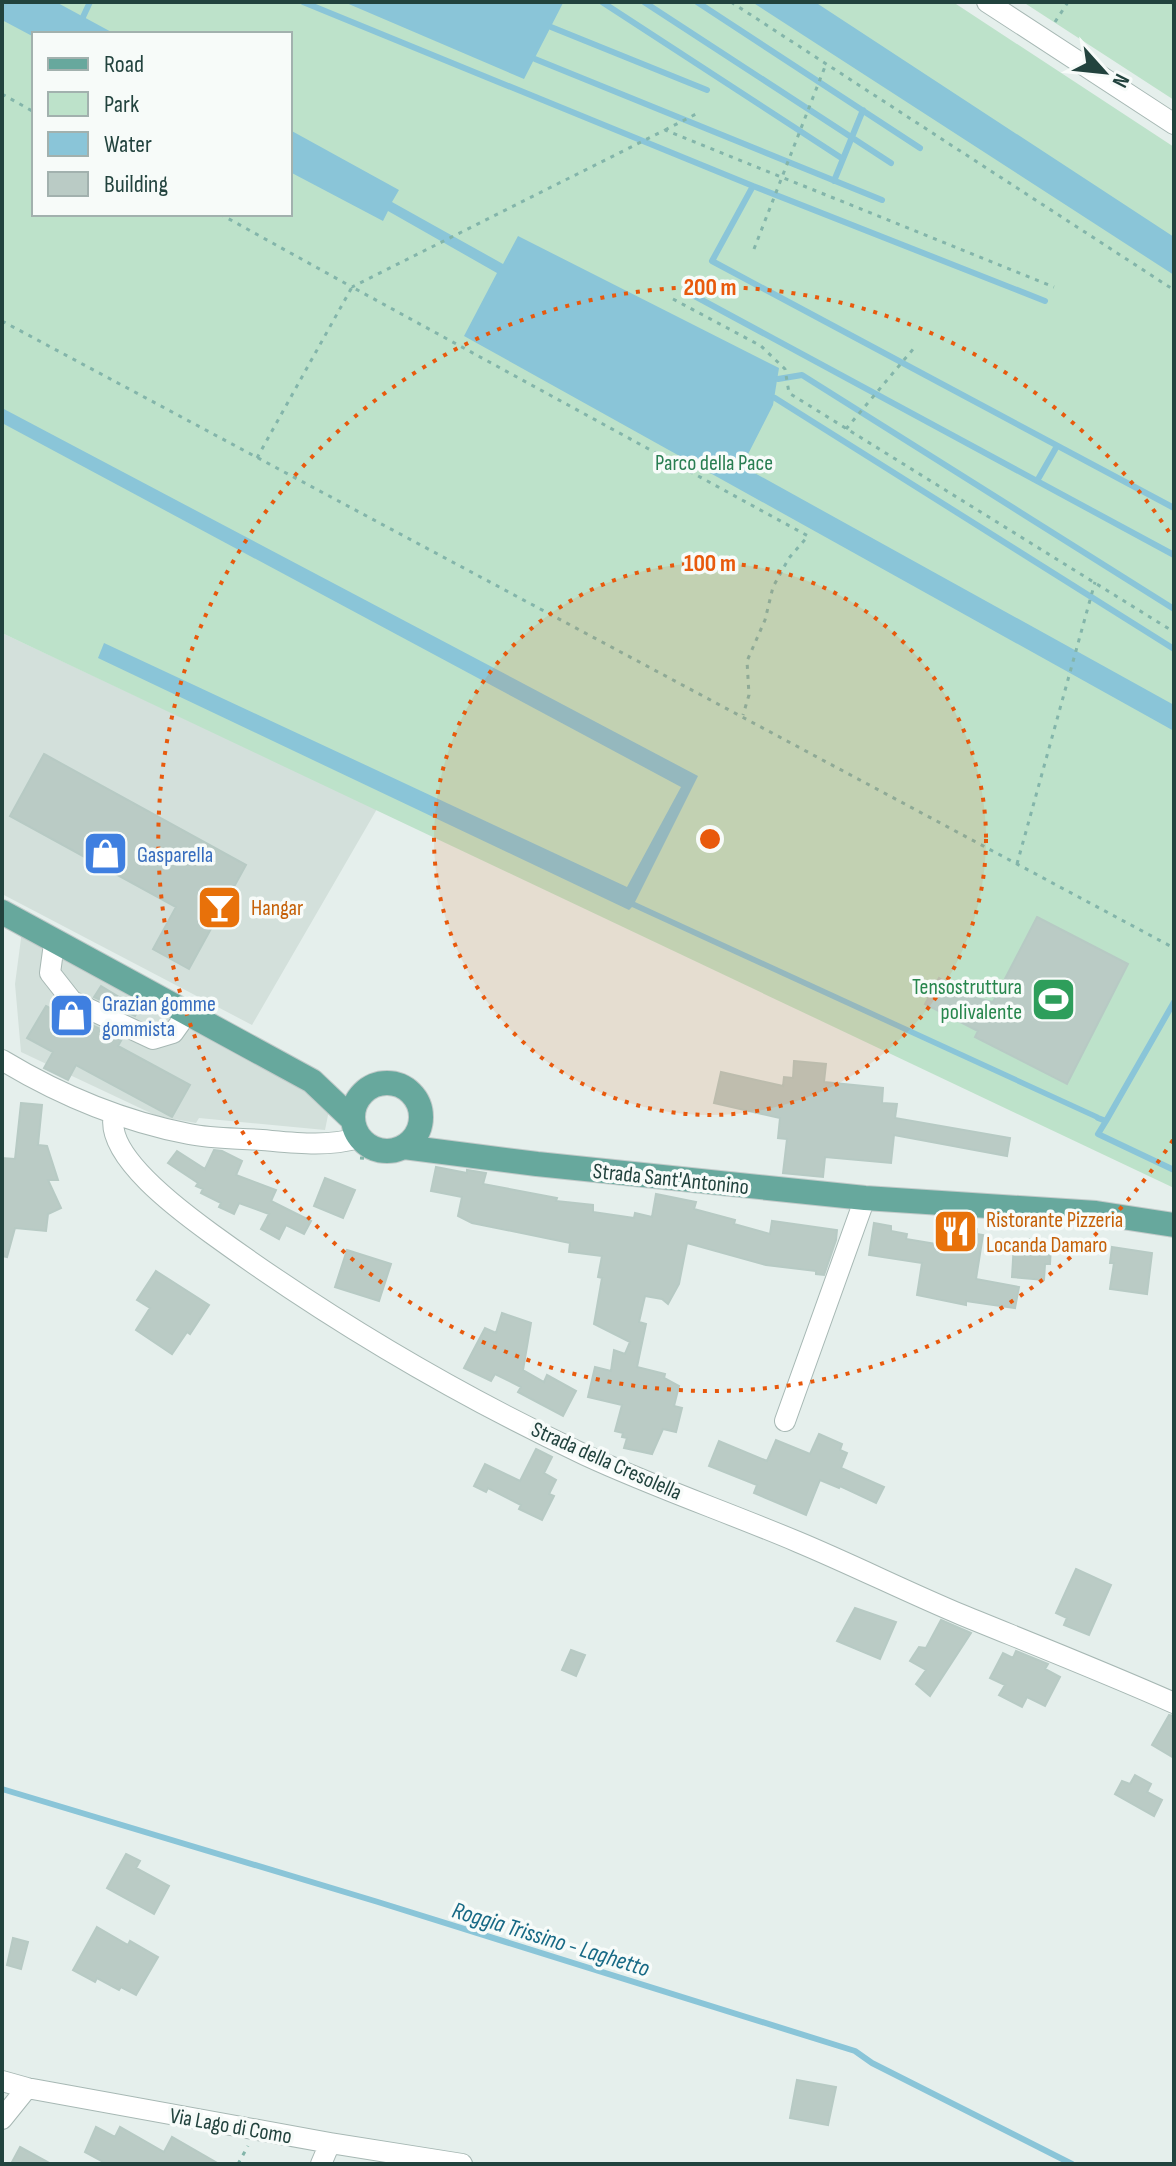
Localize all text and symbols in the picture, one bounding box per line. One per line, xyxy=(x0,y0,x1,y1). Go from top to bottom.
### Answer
legend xyxy=(32,32,292,216)
north arrow xyxy=(1064,32,1144,112)
text: Road xyxy=(104,50,144,79)
text: N xyxy=(1106,69,1135,92)
text: Park xyxy=(104,90,139,119)
text: Water xyxy=(104,130,152,159)
text: Building xyxy=(104,170,168,199)
text: 200 m xyxy=(683,273,737,302)
park label: Parco della Pace xyxy=(655,450,773,477)
text: 100 m xyxy=(684,549,736,578)
centre of rings xyxy=(696,825,724,853)
shop icon: Gasparella xyxy=(82,830,130,878)
place label: Gasparella xyxy=(137,842,213,869)
bar icon: Hangar xyxy=(196,883,244,931)
place label: Hangar xyxy=(251,895,303,922)
place label: Tensostruttura polivalente xyxy=(912,974,1022,1026)
sports icon: Tensostruttura polivalente xyxy=(1029,975,1077,1023)
place label: Grazian gomme gommista xyxy=(102,991,216,1043)
shop icon: Grazian gomme gommista xyxy=(47,992,95,1040)
street label: Strada Sant'Antonino xyxy=(592,1158,750,1201)
place label: Ristorante Pizzeria Locanda Damaro xyxy=(986,1207,1123,1259)
restaurant icon: Ristorante Pizzeria Locanda Damaro xyxy=(931,1208,979,1256)
street label: Strada della Cresolella xyxy=(527,1416,686,1507)
water label: Roggia Trissino - Laghetto xyxy=(449,1896,653,1983)
street label: Via Lago di Como xyxy=(168,2102,294,2150)

